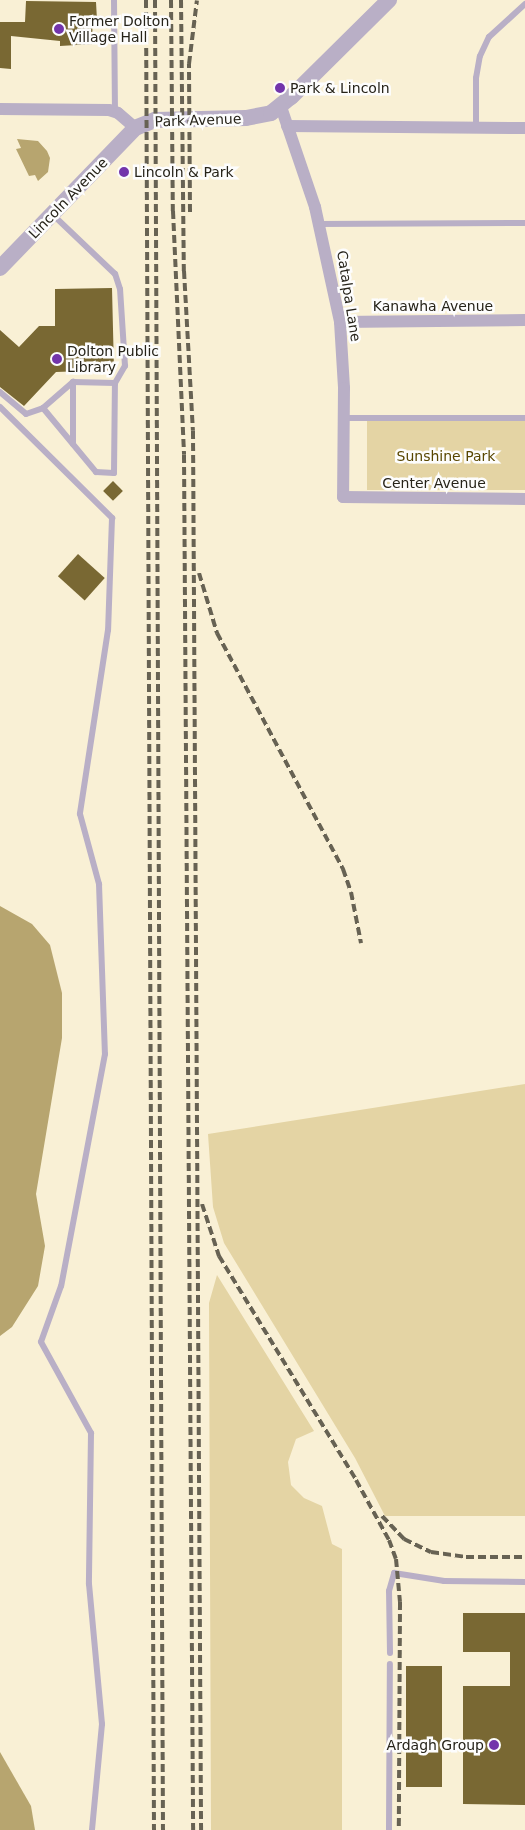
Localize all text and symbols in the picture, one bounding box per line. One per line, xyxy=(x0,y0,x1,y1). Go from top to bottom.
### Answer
place label: Former Dolton Village Hall xyxy=(69,13,169,46)
marker: Former Dolton Village Hall xyxy=(53,23,65,35)
place label: Park & Lincoln xyxy=(290,80,390,96)
marker: Park & Lincoln xyxy=(274,82,286,94)
street label: Park Avenue xyxy=(154,110,242,130)
street label: Lincoln Avenue xyxy=(25,154,111,242)
place label: Lincoln & Park xyxy=(134,164,234,180)
marker: Lincoln & Park xyxy=(118,166,130,178)
street label: Catalpa Lane xyxy=(334,249,364,343)
street label: Kanawha Avenue xyxy=(373,298,493,314)
place label: Dolton Public Library xyxy=(67,343,159,376)
marker: Dolton Public Library xyxy=(51,353,63,365)
park label: Sunshine Park xyxy=(397,448,495,464)
street label: Center Avenue xyxy=(382,475,486,491)
place label: Ardagh Group xyxy=(387,1737,484,1753)
marker: Ardagh Group xyxy=(488,1739,500,1751)

